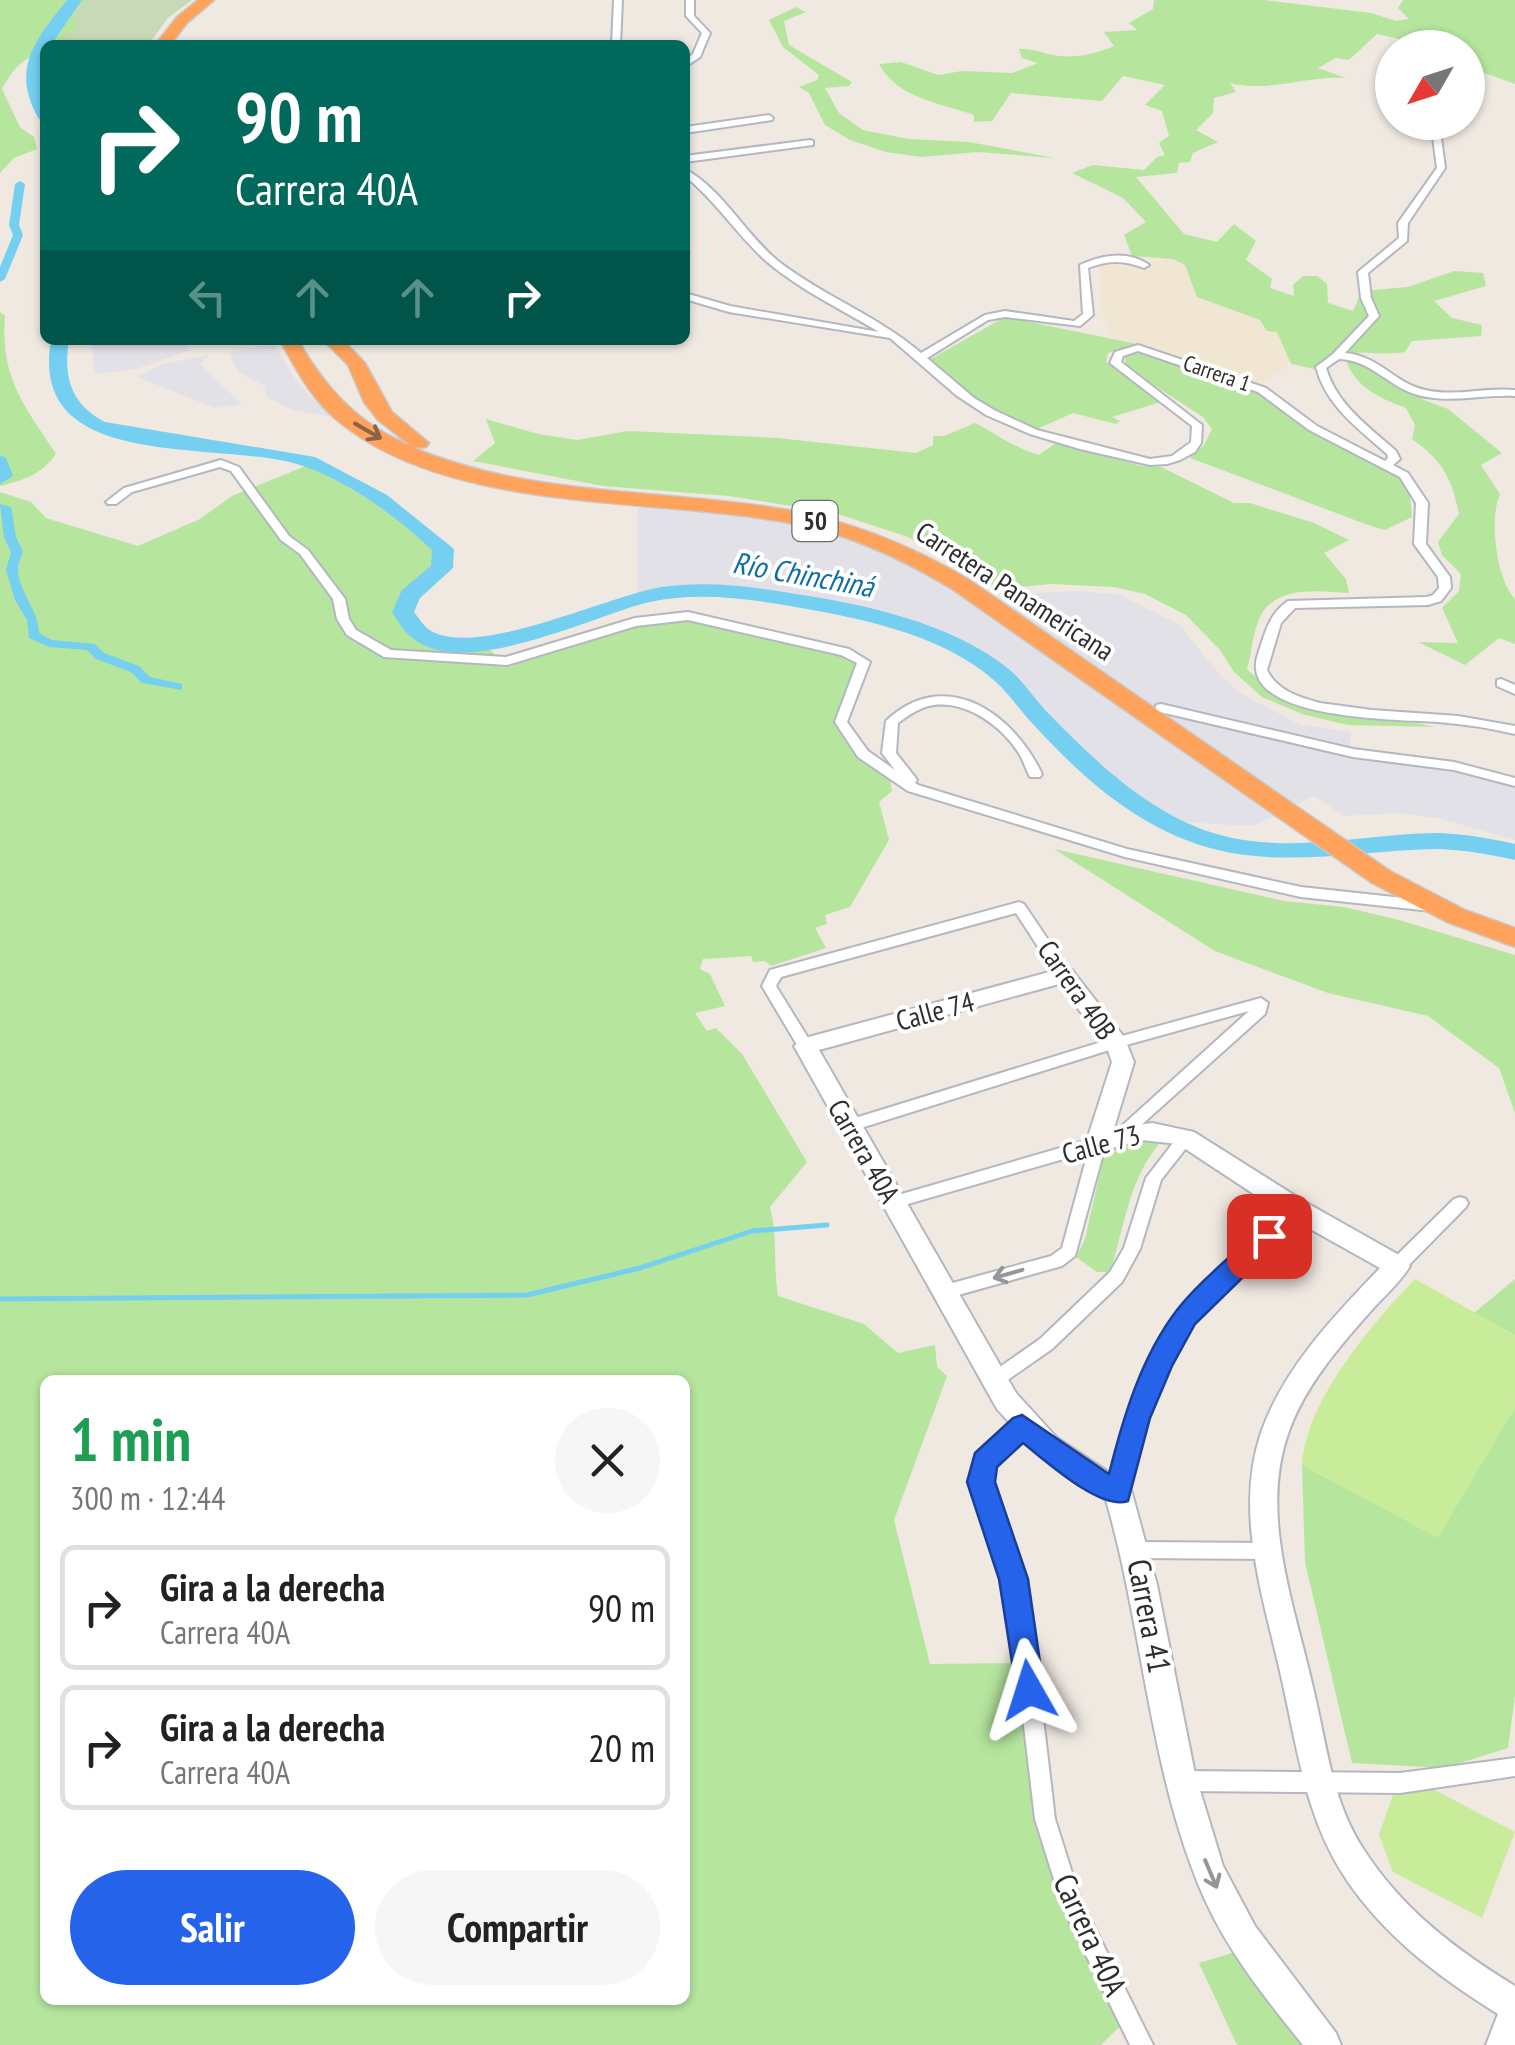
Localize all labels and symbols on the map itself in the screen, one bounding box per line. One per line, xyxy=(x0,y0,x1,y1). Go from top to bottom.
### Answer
north arrow xyxy=(1375,30,1485,140)
street label: Carrera 1 xyxy=(1180,349,1254,397)
one-way arrow xyxy=(353,421,382,441)
road number: 50 xyxy=(792,501,838,541)
street label: Carretera Panamericana xyxy=(909,513,1121,669)
water label: Río Chinchiná xyxy=(730,542,879,605)
street label: Carrera 40B xyxy=(1030,933,1125,1047)
street label: Calle 74 xyxy=(892,982,978,1039)
street label: Carrera 40A xyxy=(820,1092,909,1210)
street label: Calle 73 xyxy=(1058,1115,1144,1172)
pin xyxy=(1227,1194,1312,1279)
one-way arrow xyxy=(993,1266,1024,1284)
street label: Carrera 41 xyxy=(1118,1555,1182,1676)
position arrow xyxy=(977,1638,1081,1742)
one-way arrow xyxy=(1203,1858,1221,1889)
street label: Carrera 40A xyxy=(1044,1867,1137,2002)

